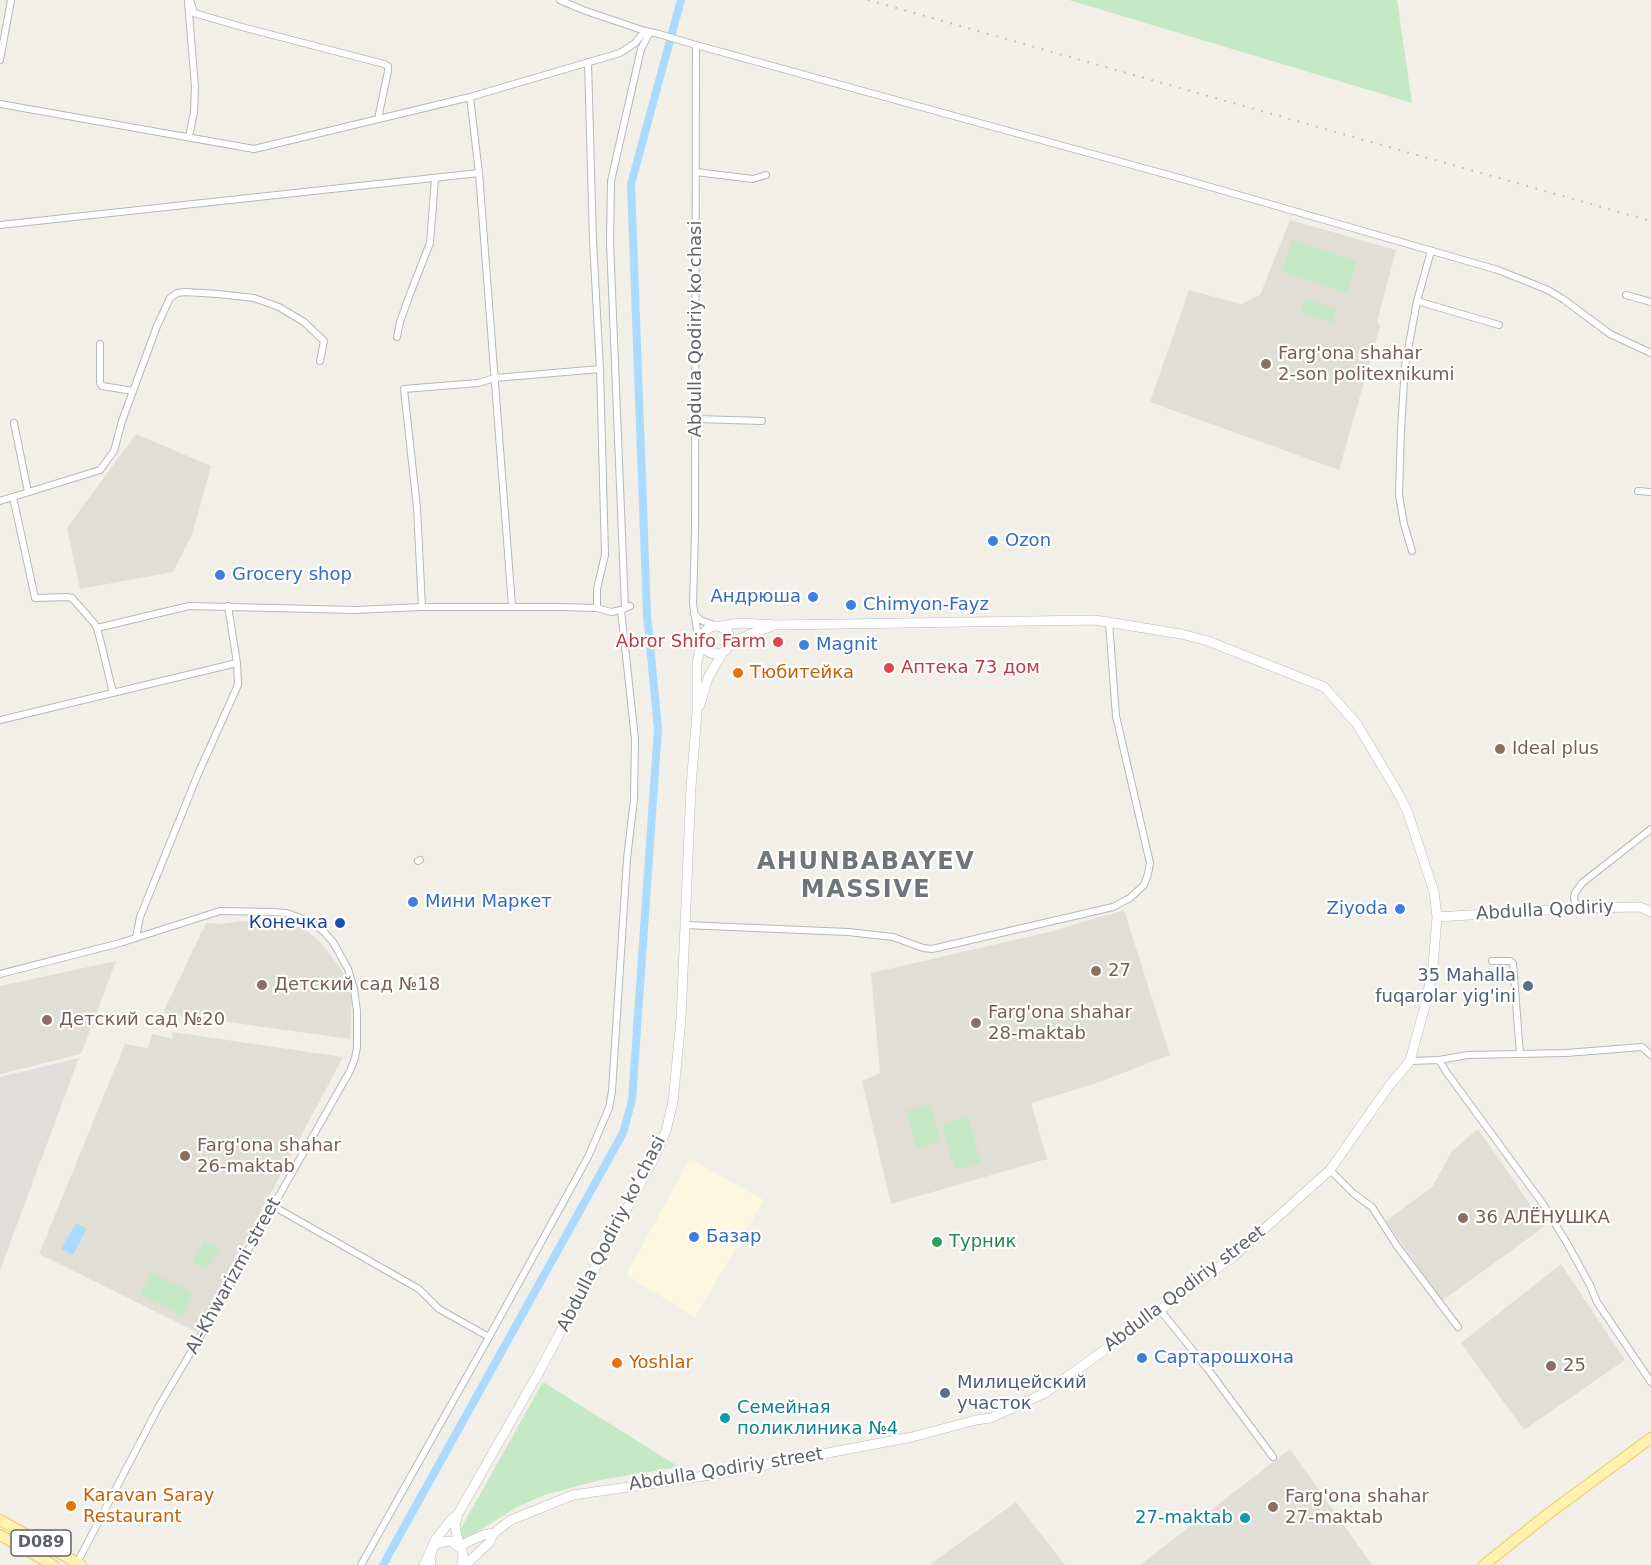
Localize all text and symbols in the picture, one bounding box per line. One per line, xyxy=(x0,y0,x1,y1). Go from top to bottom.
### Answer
street label: Abdulla Qodiriy koʻchasi xyxy=(685,221,707,437)
place label: Farg'ona shahar 2-son politexnikumi xyxy=(1278,343,1455,386)
marker: Farg'ona shahar 2-son politexnikumi xyxy=(1259,357,1273,371)
place label: Ozon xyxy=(1005,530,1051,552)
marker: Ozon xyxy=(986,534,1000,548)
place label: Grocery shop xyxy=(232,564,352,586)
marker: Grocery shop xyxy=(213,568,227,582)
place label: Андрюша xyxy=(710,586,801,608)
marker: Андрюша xyxy=(806,590,820,604)
place label: Chimyon-Fayz xyxy=(863,594,989,616)
marker: Chimyon-Fayz xyxy=(844,598,858,612)
place label: Abror Shifo Farm xyxy=(616,631,766,653)
place label: Magnit xyxy=(816,634,877,656)
marker: Abror Shifo Farm xyxy=(771,635,785,649)
marker: Magnit xyxy=(797,638,811,652)
place label: Аптека 73 дом xyxy=(901,657,1040,679)
marker: Аптека 73 дом xyxy=(882,661,896,675)
place label: Тюбитейка xyxy=(750,662,854,684)
marker: Тюбитейка xyxy=(731,666,745,680)
place label: Ideal plus xyxy=(1512,738,1599,760)
marker: Ideal plus xyxy=(1493,742,1507,756)
district label: AHUNBABAYEV MASSIVE xyxy=(757,849,975,905)
place label: Мини Маркет xyxy=(425,891,552,913)
marker: Мини Маркет xyxy=(406,895,420,909)
street label: Abdulla Qodiriy xyxy=(1476,897,1614,925)
place label: Ziyoda xyxy=(1327,898,1388,920)
marker: Ziyoda xyxy=(1393,902,1407,916)
place label: Конечка xyxy=(249,912,328,934)
marker: Конечка xyxy=(333,916,347,930)
place label: 27 xyxy=(1108,960,1131,982)
marker: 27 xyxy=(1089,964,1103,978)
place label: 35 Mahalla fuqarolar yig'ini xyxy=(1375,965,1516,1008)
place label: Детский сад №18 xyxy=(274,974,440,996)
marker: Детский сад №18 xyxy=(255,978,269,992)
marker: 35 Mahalla fuqarolar yig'ini xyxy=(1521,979,1535,993)
place label: Farg'ona shahar 28-maktab xyxy=(988,1002,1132,1044)
place label: Детский сад №20 xyxy=(59,1009,225,1031)
marker: Детский сад №20 xyxy=(40,1013,54,1027)
marker: Farg'ona shahar 28-maktab xyxy=(969,1016,983,1030)
street label: Abdulla Qodiriy koʻchasi xyxy=(553,1132,671,1336)
place label: Farg'ona shahar 26-maktab xyxy=(197,1135,341,1178)
marker: Farg'ona shahar 26-maktab xyxy=(178,1149,192,1163)
street label: Al-Khwarizmi street xyxy=(182,1194,286,1358)
place label: 36 АЛЁНУШКА xyxy=(1475,1207,1610,1229)
marker: 36 АЛЁНУШКА xyxy=(1456,1211,1470,1225)
street label: Abdulla Qodiriy street xyxy=(1100,1221,1270,1357)
place label: Базар xyxy=(706,1226,761,1248)
marker: Базар xyxy=(687,1230,701,1244)
place label: Турник xyxy=(949,1231,1016,1253)
marker: Турник xyxy=(930,1235,944,1249)
place label: Сартарошхона xyxy=(1154,1347,1294,1369)
marker: Сартарошхона xyxy=(1135,1351,1149,1365)
place label: Yoshlar xyxy=(629,1352,693,1374)
place label: 25 xyxy=(1563,1355,1586,1377)
marker: Yoshlar xyxy=(610,1356,624,1370)
marker: 25 xyxy=(1544,1359,1558,1373)
place label: Милицейский участок xyxy=(957,1372,1087,1414)
marker: Милицейский участок xyxy=(938,1386,952,1400)
place label: Семейная поликлиника №4 xyxy=(737,1397,898,1440)
marker: Семейная поликлиника №4 xyxy=(718,1411,732,1425)
street label: Abdulla Qodiriy street xyxy=(627,1444,825,1496)
place label: Karavan Saray Restaurant xyxy=(83,1485,214,1528)
place label: Farg'ona shahar 27-maktab xyxy=(1285,1486,1429,1528)
marker: Karavan Saray Restaurant xyxy=(64,1499,78,1513)
marker: Farg'ona shahar 27-maktab xyxy=(1266,1500,1280,1514)
place label: 27-maktab xyxy=(1135,1507,1233,1529)
marker: 27-maktab xyxy=(1238,1511,1252,1525)
road number: D089 xyxy=(11,1530,71,1556)

